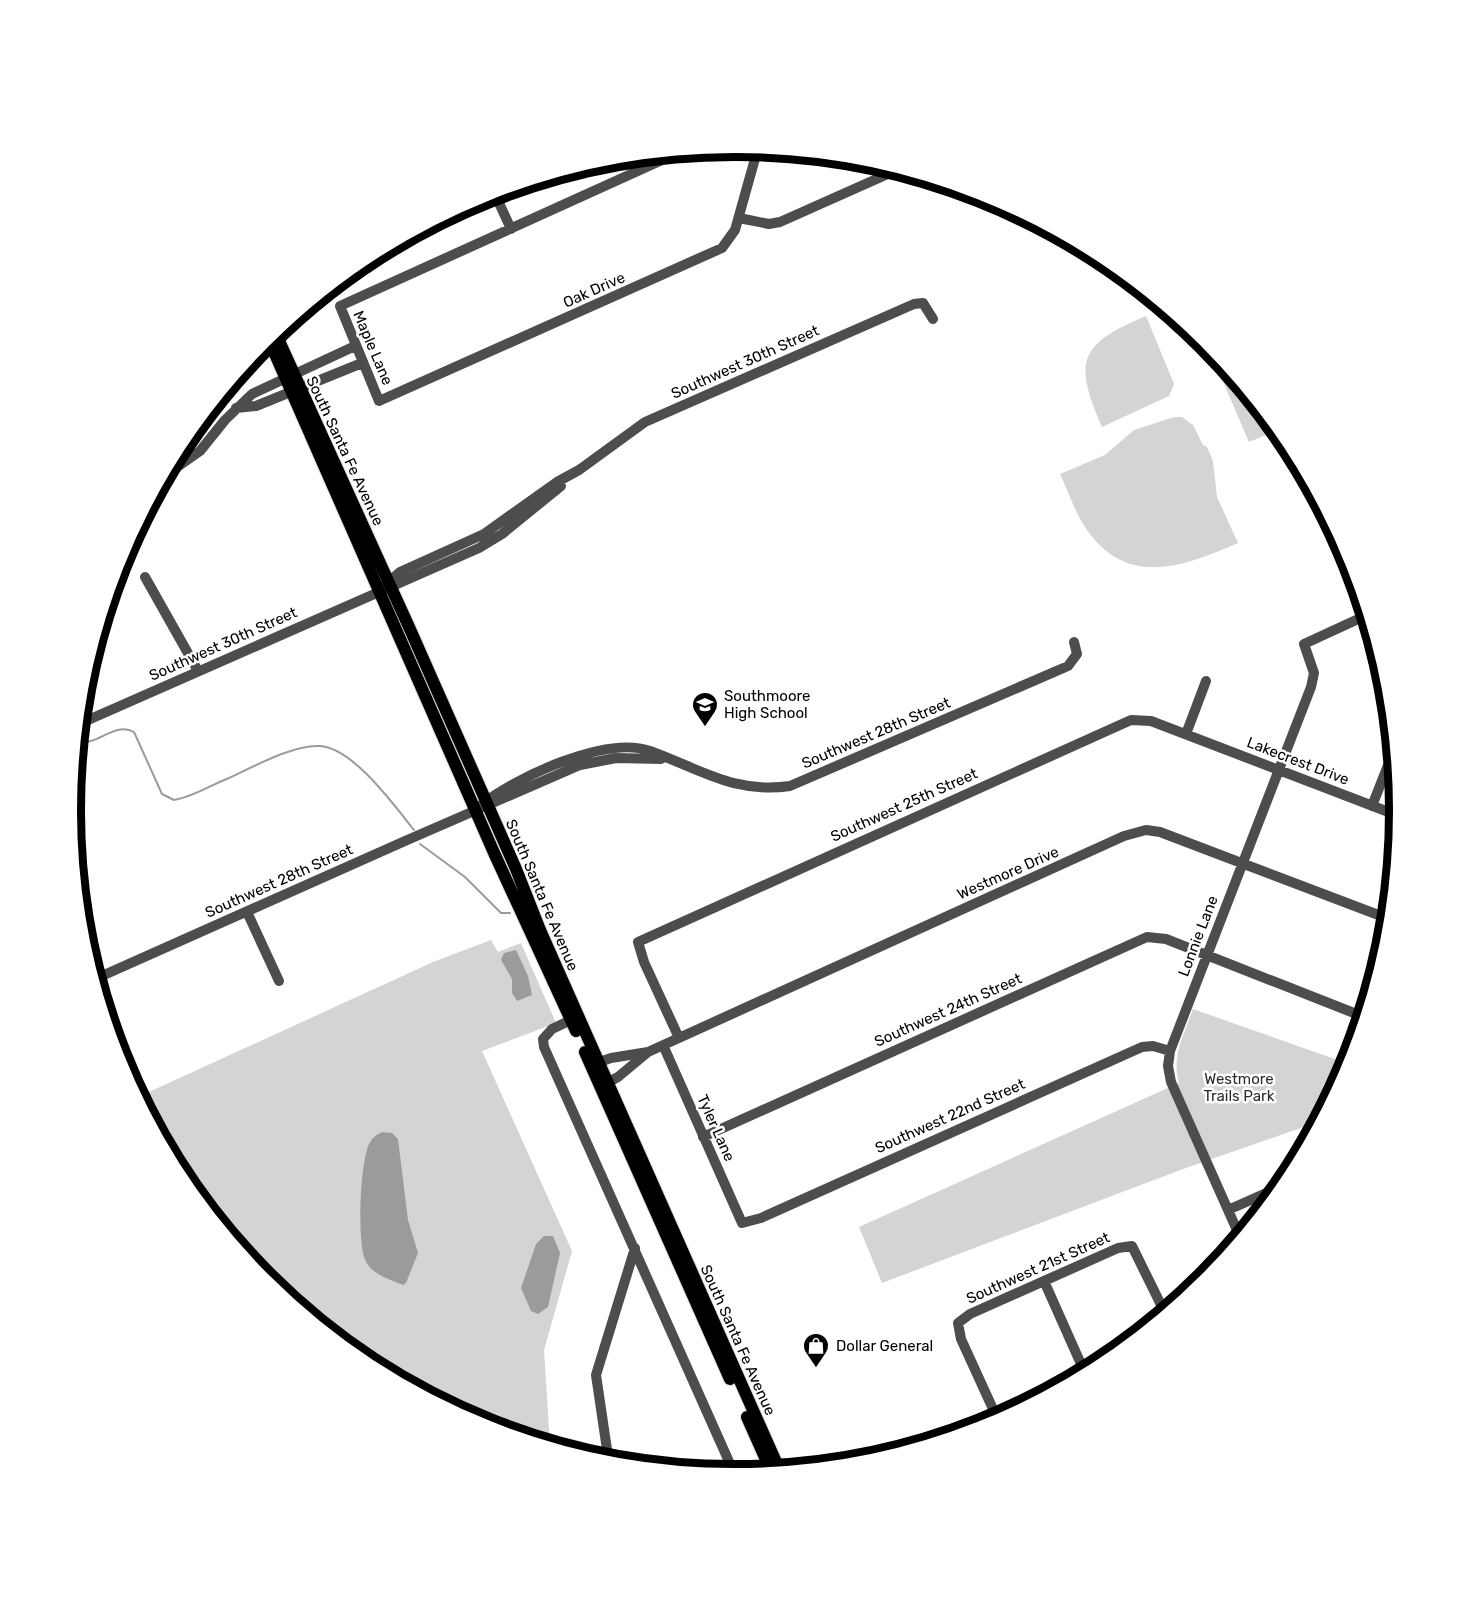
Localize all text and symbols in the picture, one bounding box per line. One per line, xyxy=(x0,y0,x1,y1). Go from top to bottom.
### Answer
street label: Oak Drive xyxy=(560,268,628,312)
street label: Maple Lane xyxy=(349,308,397,388)
street label: Southwest 30th Street xyxy=(668,321,822,403)
street label: South Santa Fe Avenue xyxy=(302,373,388,529)
street label: Southwest 30th Street xyxy=(146,603,300,685)
place label: Southmoore High School xyxy=(724,687,810,722)
school or university icon: Southmoore High School xyxy=(690,690,720,728)
street label: Southwest 28th Street xyxy=(799,693,953,772)
street label: Lakecrest Drive xyxy=(1244,733,1352,789)
street label: Southwest 25th Street xyxy=(828,764,980,846)
street label: South Santa Fe Avenue xyxy=(502,817,582,973)
street label: Southwest 28th Street xyxy=(202,840,356,922)
street label: Westmore Drive xyxy=(954,843,1062,903)
street label: Lonnie Lane xyxy=(1174,893,1222,979)
street label: Southwest 24th Street xyxy=(872,969,1025,1051)
park label: Westmore Trails Park xyxy=(1203,1070,1275,1105)
street label: Southwest 22nd Street xyxy=(872,1075,1028,1157)
street label: Tyler Lane xyxy=(693,1092,739,1164)
street label: Southwest 21st Street xyxy=(964,1228,1113,1308)
street label: South Santa Fe Avenue xyxy=(697,1262,779,1418)
shop icon: Dollar General xyxy=(801,1331,831,1369)
place label: Dollar General xyxy=(836,1337,933,1355)

